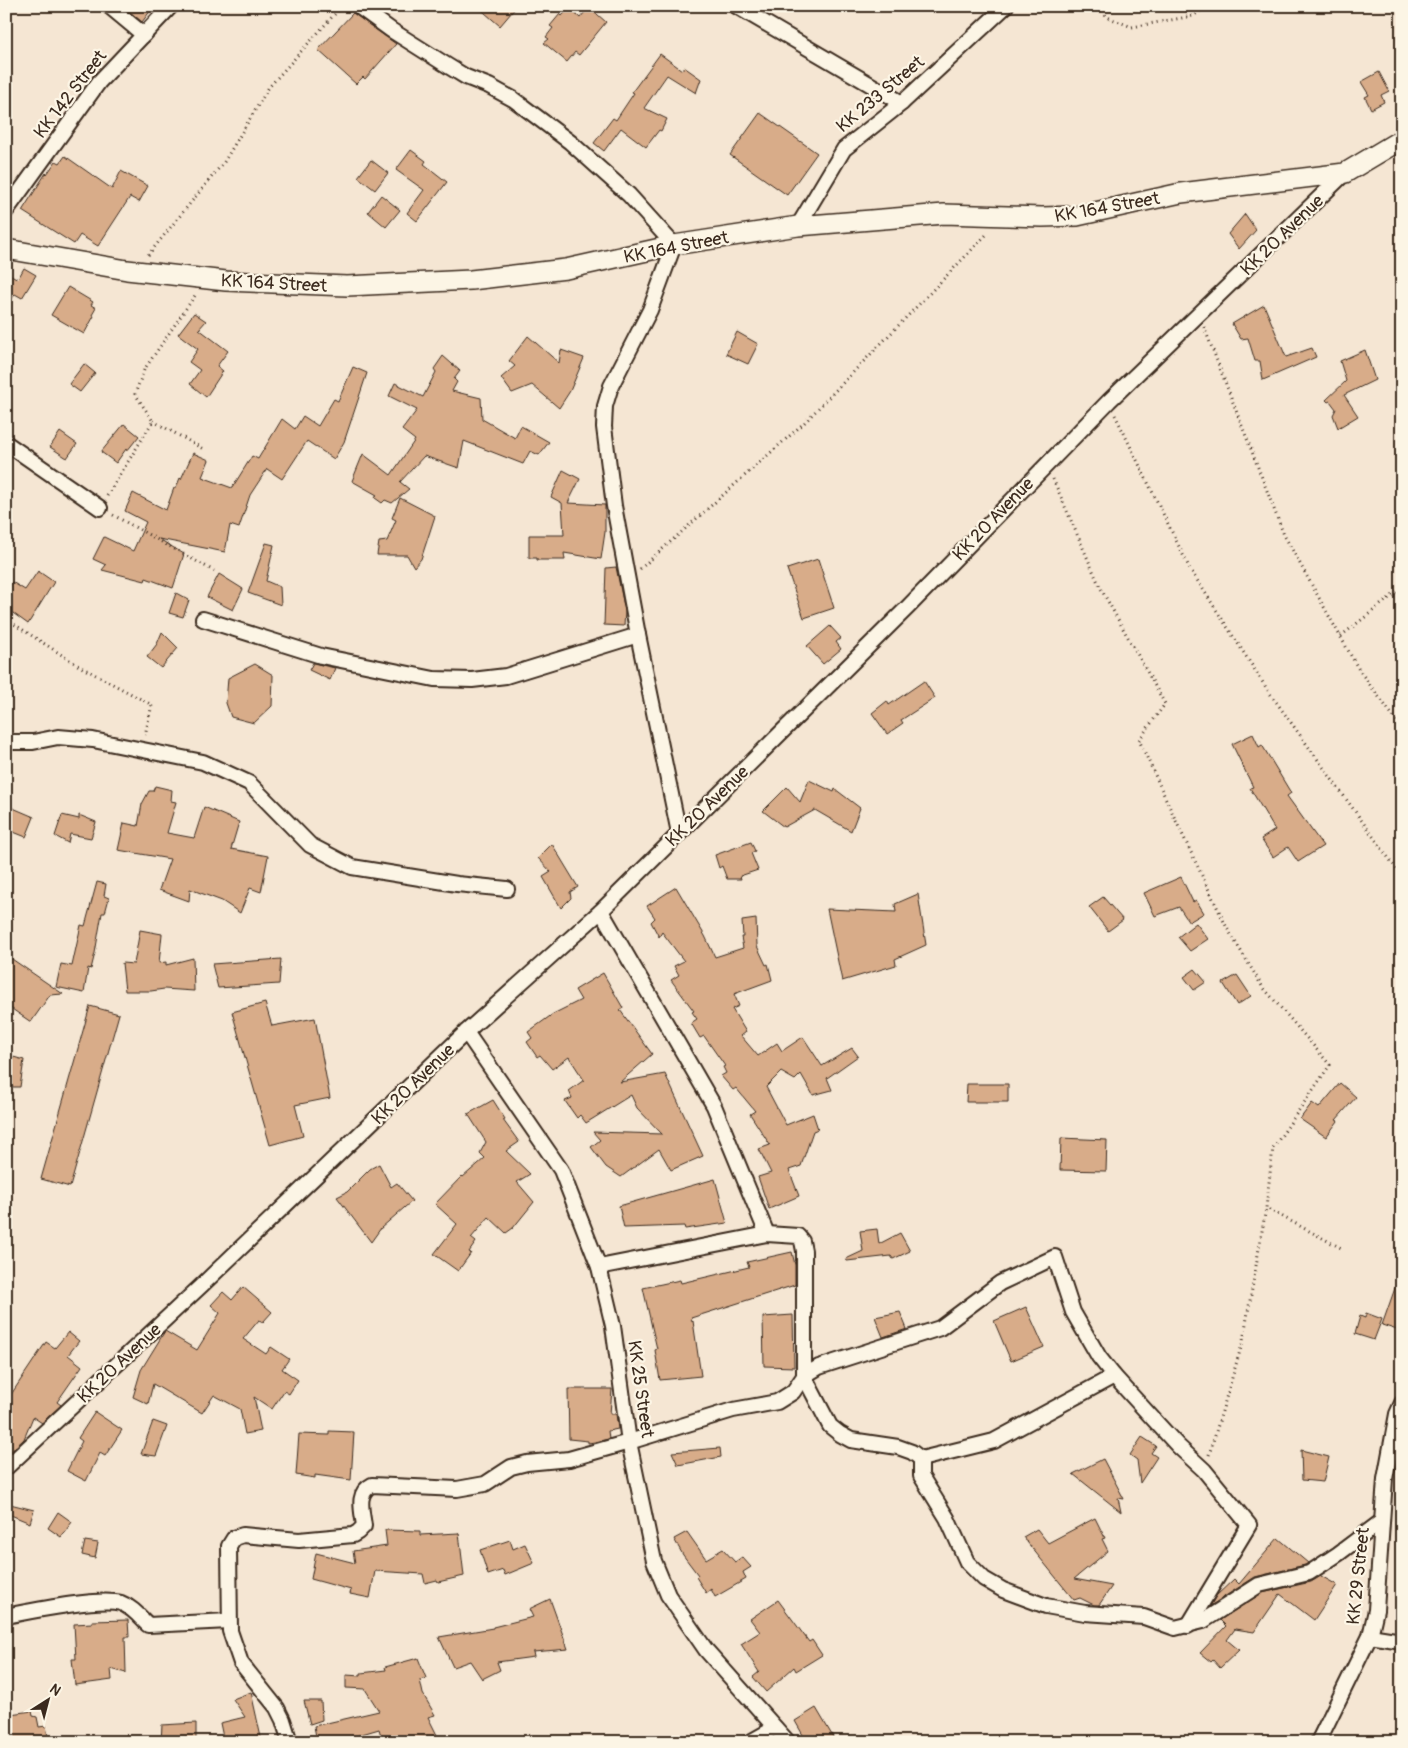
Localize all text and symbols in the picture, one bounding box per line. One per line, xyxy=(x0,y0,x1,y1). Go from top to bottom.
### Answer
street label: KK 142 Street xyxy=(29,45,113,143)
street label: KK 233 Street xyxy=(832,50,930,138)
street label: KK 164 Street xyxy=(1053,187,1162,228)
street label: KK 20 Avenue xyxy=(1236,190,1329,281)
street label: KK 164 Street xyxy=(622,226,731,269)
street label: KK 164 Street xyxy=(220,269,328,298)
street label: KK 20 Avenue xyxy=(948,473,1039,566)
street label: KK 20 Avenue xyxy=(661,761,754,852)
street label: KK 20 Avenue xyxy=(367,1039,460,1130)
street label: KK 20 Avenue xyxy=(72,1318,166,1408)
street label: KK 25 Street xyxy=(622,1339,659,1440)
street label: KK 29 Street xyxy=(1342,1526,1375,1626)
north arrow xyxy=(22,1676,72,1726)
text: N xyxy=(47,1680,64,1700)

